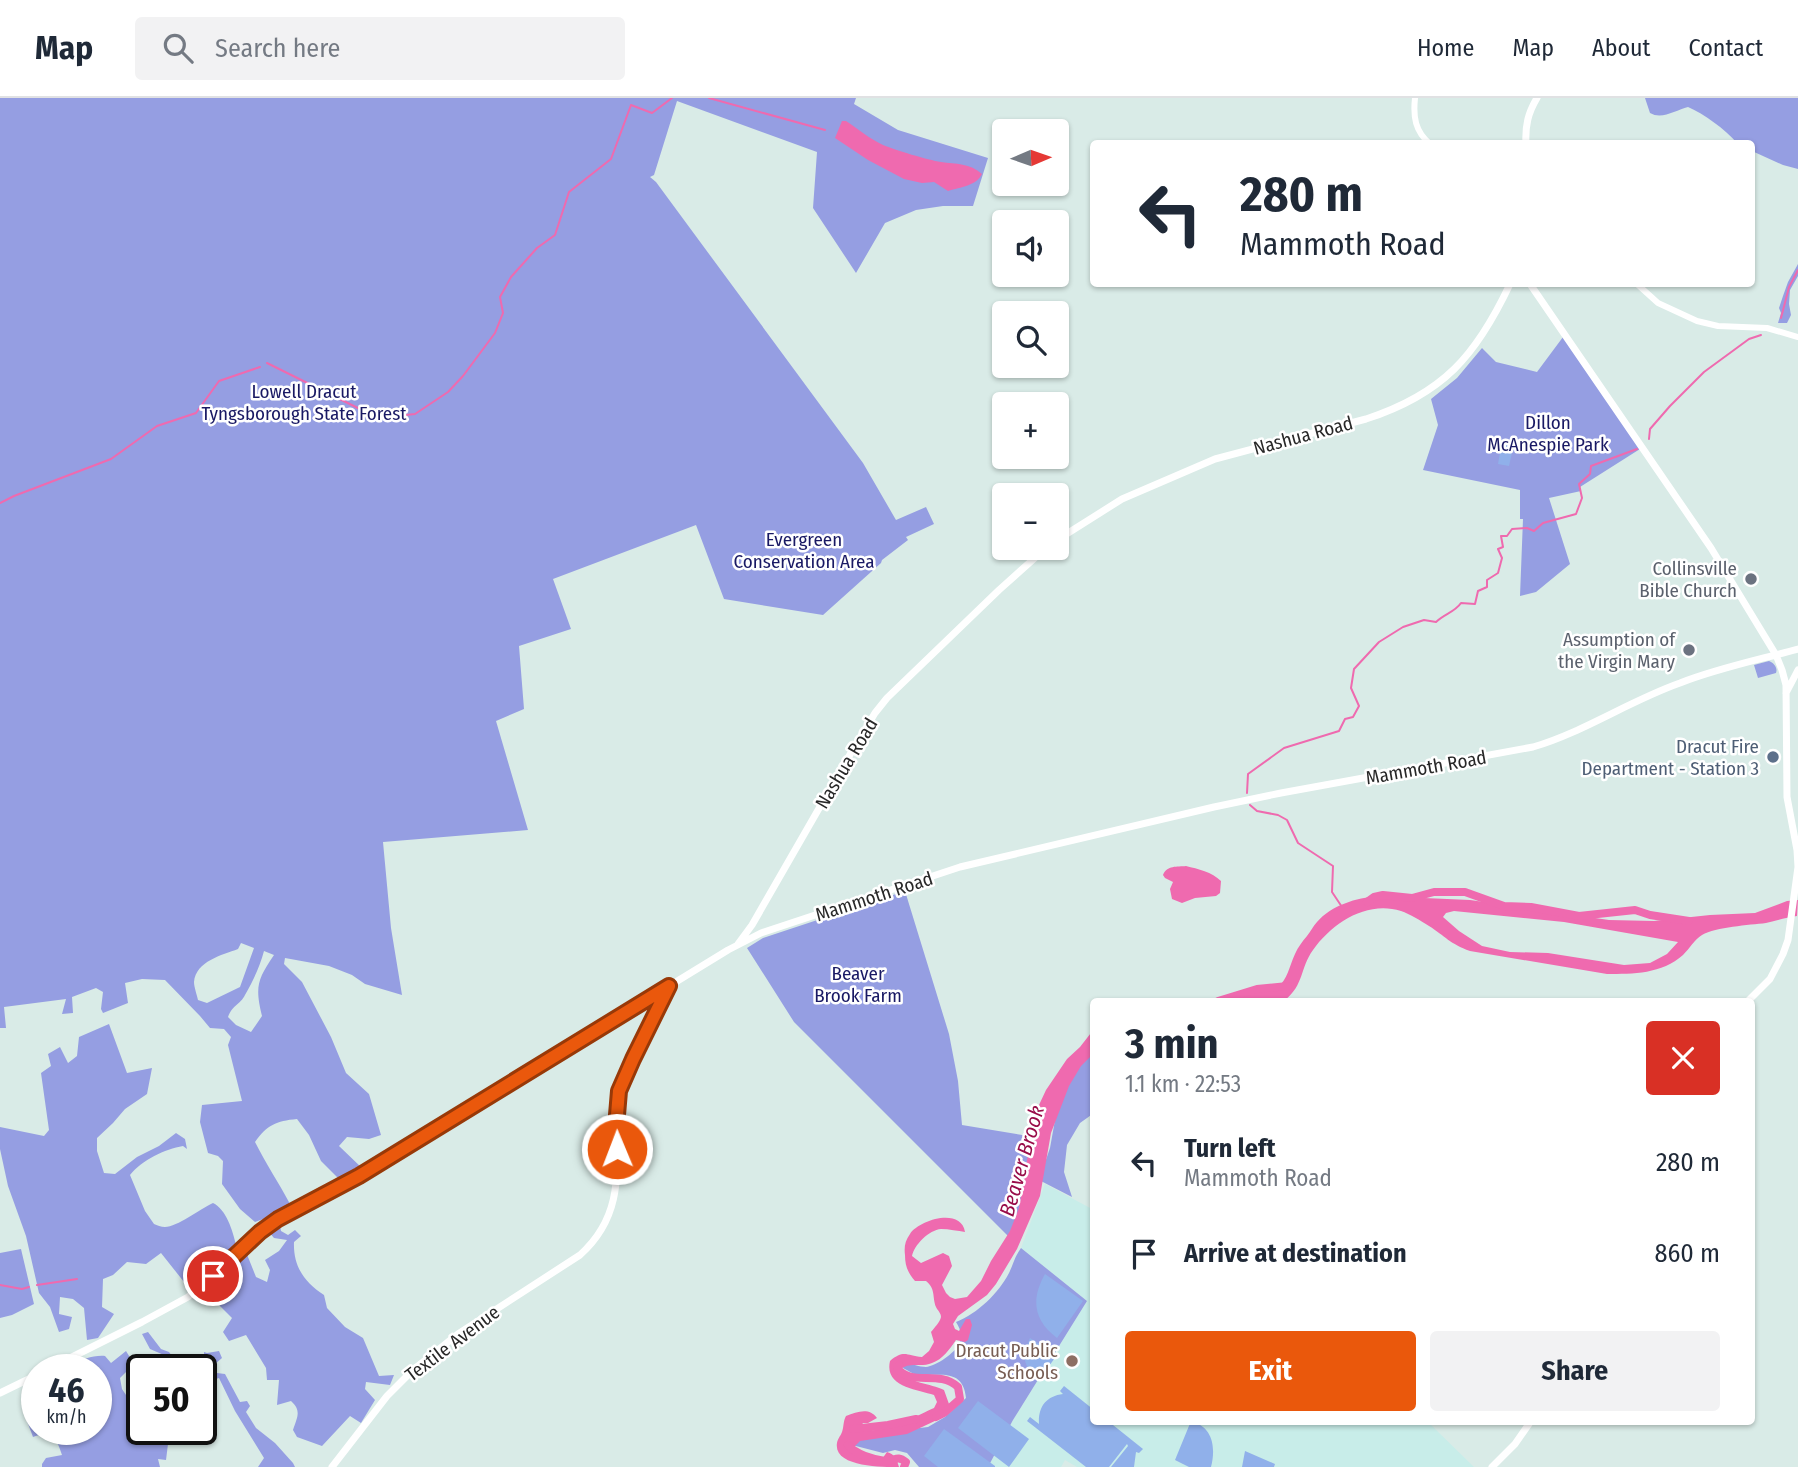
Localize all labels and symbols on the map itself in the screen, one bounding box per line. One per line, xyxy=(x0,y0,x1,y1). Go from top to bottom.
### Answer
north arrow xyxy=(992,119,1069,196)
park label: Lowell Dracut Tyngsborough State Forest xyxy=(201,380,407,425)
street label: Nashua Road xyxy=(1251,411,1355,460)
park label: Dillon McAnespie Park xyxy=(1487,411,1609,456)
park label: Evergreen Conservation Area xyxy=(734,528,875,573)
place label: Collinsville Bible Church xyxy=(1639,557,1737,602)
marker: Collinsville Bible Church xyxy=(1743,571,1759,587)
place label: Assumption of the Virgin Mary xyxy=(1558,628,1676,673)
marker: Assumption of the Virgin Mary xyxy=(1681,642,1697,658)
street label: Nashua Road xyxy=(810,714,883,813)
place label: Dracut Fire Department - Station 3 xyxy=(1581,735,1759,780)
street label: Mammoth Road xyxy=(1364,746,1488,789)
marker: Dracut Fire Department - Station 3 xyxy=(1765,749,1781,765)
street label: Mammoth Road xyxy=(813,867,936,926)
park label: Beaver Brook Farm xyxy=(814,962,902,1007)
water label: Beaver Brook xyxy=(994,1103,1050,1219)
position arrow xyxy=(580,1112,654,1186)
pin xyxy=(183,1246,243,1306)
street label: Textile Avenue xyxy=(401,1300,504,1386)
place label: Dracut Public Schools xyxy=(956,1339,1058,1384)
marker: Dracut Public Schools xyxy=(1064,1353,1080,1369)
speed limit sign: 50 xyxy=(126,1354,217,1445)

